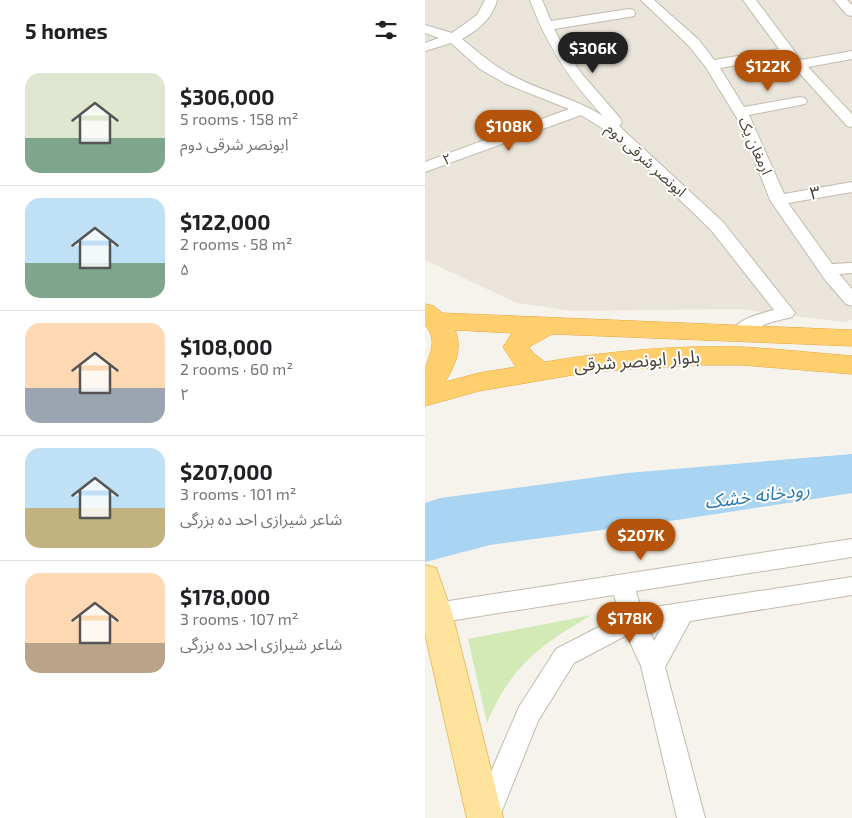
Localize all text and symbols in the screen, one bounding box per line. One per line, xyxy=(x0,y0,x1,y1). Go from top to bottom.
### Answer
icon: filters xyxy=(372,16,400,44)
text: 5 homes xyxy=(25,18,108,43)
pin: $306K xyxy=(558,32,628,74)
text: $306K xyxy=(569,38,617,57)
pin: $122K xyxy=(733,49,803,92)
text: $122K xyxy=(746,56,790,75)
text: $306,000 xyxy=(180,84,275,109)
icon: home xyxy=(65,93,125,153)
text: 5 rooms · 158 m² xyxy=(180,109,298,128)
pin: $108K xyxy=(474,110,544,152)
street label: ارمغان یک xyxy=(734,114,777,178)
text: $108K xyxy=(486,116,532,135)
street label: ابونصر شرقی دوم xyxy=(601,119,690,202)
text: ابونصر شرقی دوم xyxy=(180,134,288,153)
street label: ۲ xyxy=(440,148,454,168)
street label: ۳ xyxy=(808,180,822,204)
text: $122,000 xyxy=(180,209,271,234)
icon: home xyxy=(65,218,125,278)
text: 2 rooms · 58 m² xyxy=(180,234,293,253)
text: ۵ xyxy=(180,259,189,278)
text: $108,000 xyxy=(180,334,272,359)
icon: home xyxy=(65,343,125,403)
street label: بلوار ابونصر شرقی xyxy=(573,345,701,376)
text: 2 rooms · 60 m² xyxy=(180,359,293,378)
text: ۲ xyxy=(180,384,189,403)
text: $207,000 xyxy=(180,459,273,484)
icon: home xyxy=(65,468,125,528)
water label: رودخانه خشک xyxy=(703,477,811,513)
text: 3 rooms · 101 m² xyxy=(180,484,297,503)
text: شاعر شیرازی احد ده بزرگی xyxy=(180,509,342,528)
pin: $207K xyxy=(606,518,676,561)
text: $207K xyxy=(617,525,665,544)
text: $178,000 xyxy=(180,584,270,609)
icon: home xyxy=(65,593,125,653)
pin: $178K xyxy=(595,602,665,644)
text: $178K xyxy=(608,608,652,627)
text: 3 rooms · 107 m² xyxy=(180,609,298,628)
text: شاعر شیرازی احد ده بزرگی xyxy=(180,634,342,653)

